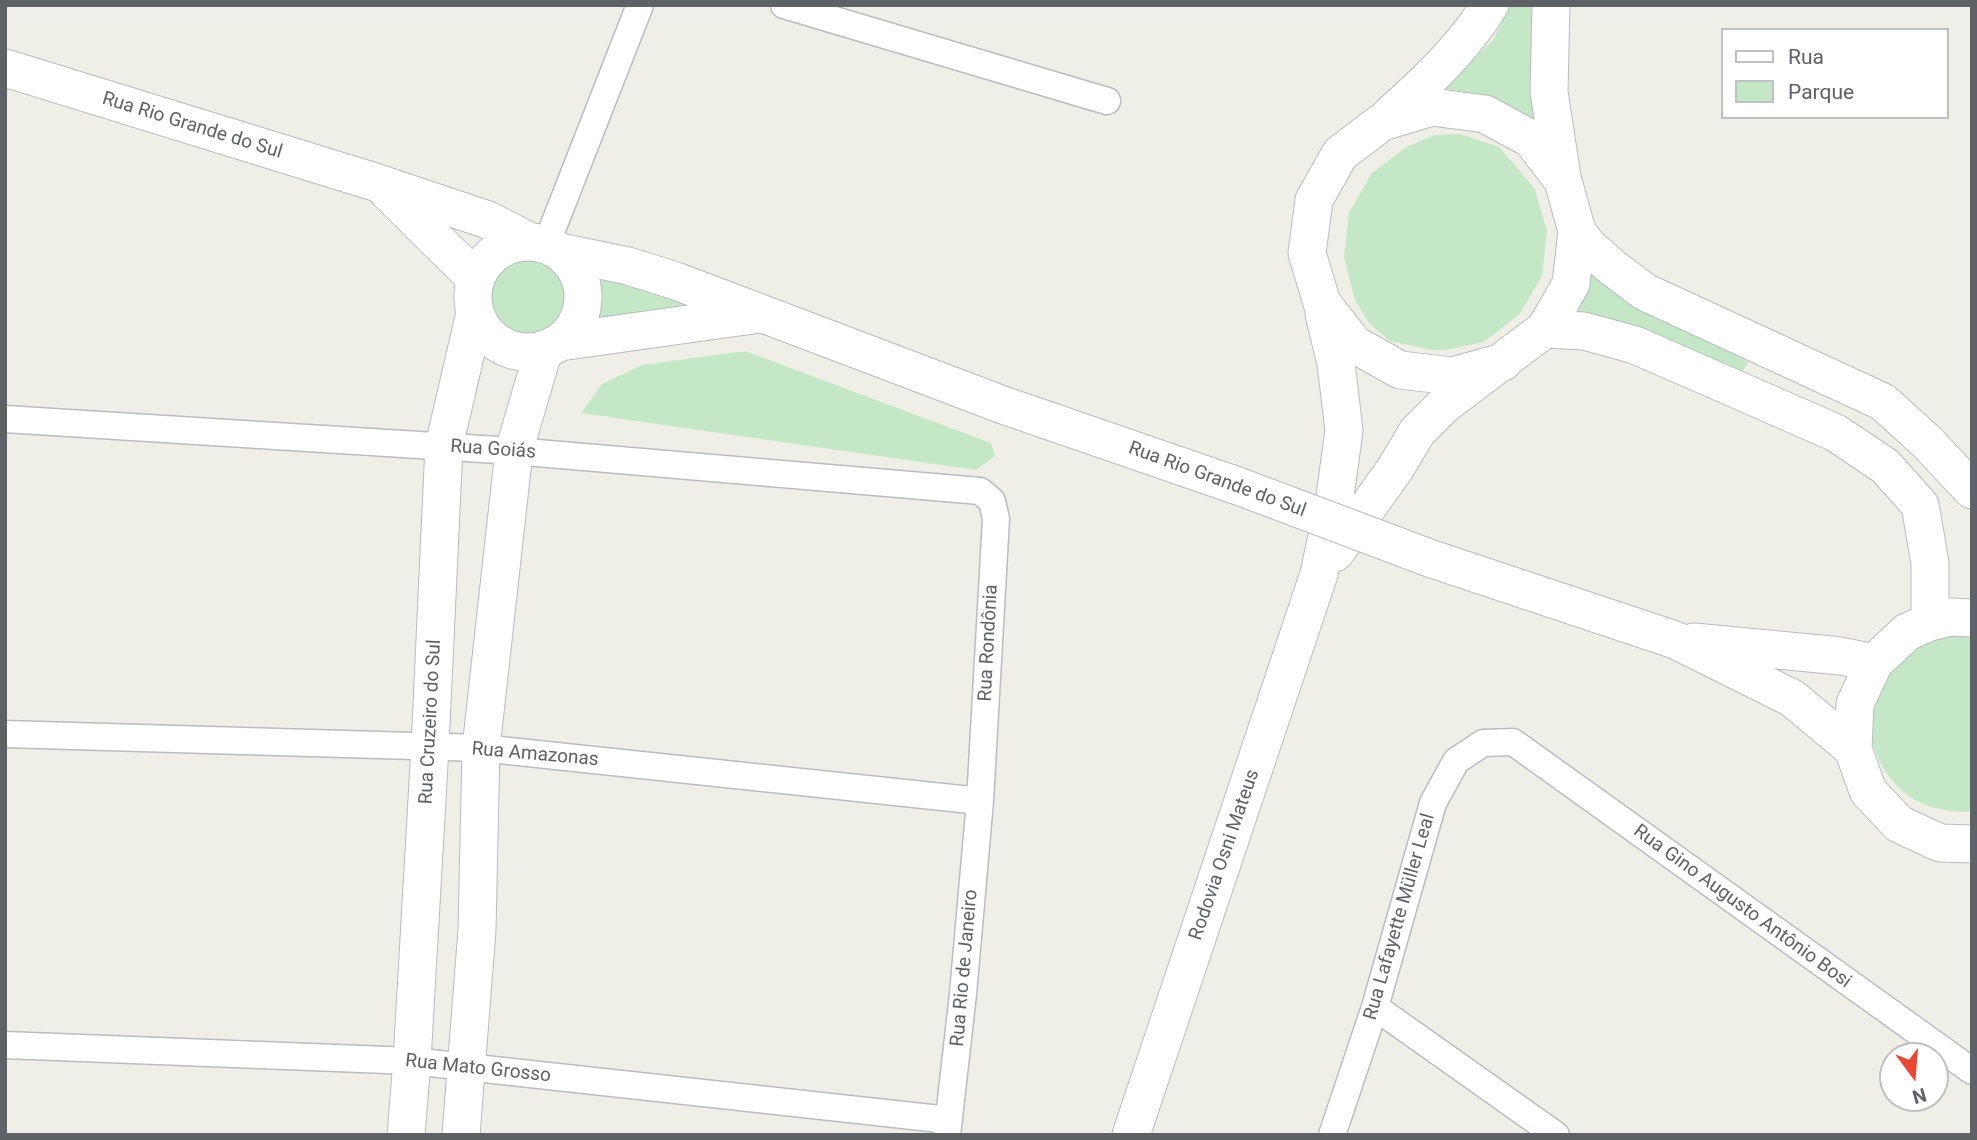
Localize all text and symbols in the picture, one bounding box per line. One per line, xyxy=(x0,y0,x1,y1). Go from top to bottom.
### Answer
legend xyxy=(1722,28,1949,119)
text: Rua xyxy=(1788,45,1824,69)
text: Parque xyxy=(1788,80,1854,104)
street label: Rua Rio Grande do Sul xyxy=(99,88,285,164)
street label: Rua Goiás xyxy=(449,436,537,464)
street label: Rua Rio Grande do Sul xyxy=(1125,437,1309,523)
street label: Rua Rondônia xyxy=(975,584,1003,702)
street label: Rua Cruzeiro do Sul xyxy=(415,639,447,805)
street label: Rua Amazonas xyxy=(471,738,599,772)
street label: Rodovia Osni Mateus xyxy=(1185,767,1265,943)
street label: Rua Lafayette Müller Leal xyxy=(1360,811,1440,1023)
street label: Rua Gino Augusto Antônio Bosi xyxy=(1629,820,1855,994)
street label: Rua Rio de Janeiro xyxy=(947,888,983,1048)
north arrow xyxy=(1879,1042,1949,1112)
street label: Rua Mato Grosso xyxy=(404,1050,552,1088)
text: N xyxy=(1910,1083,1929,1109)

